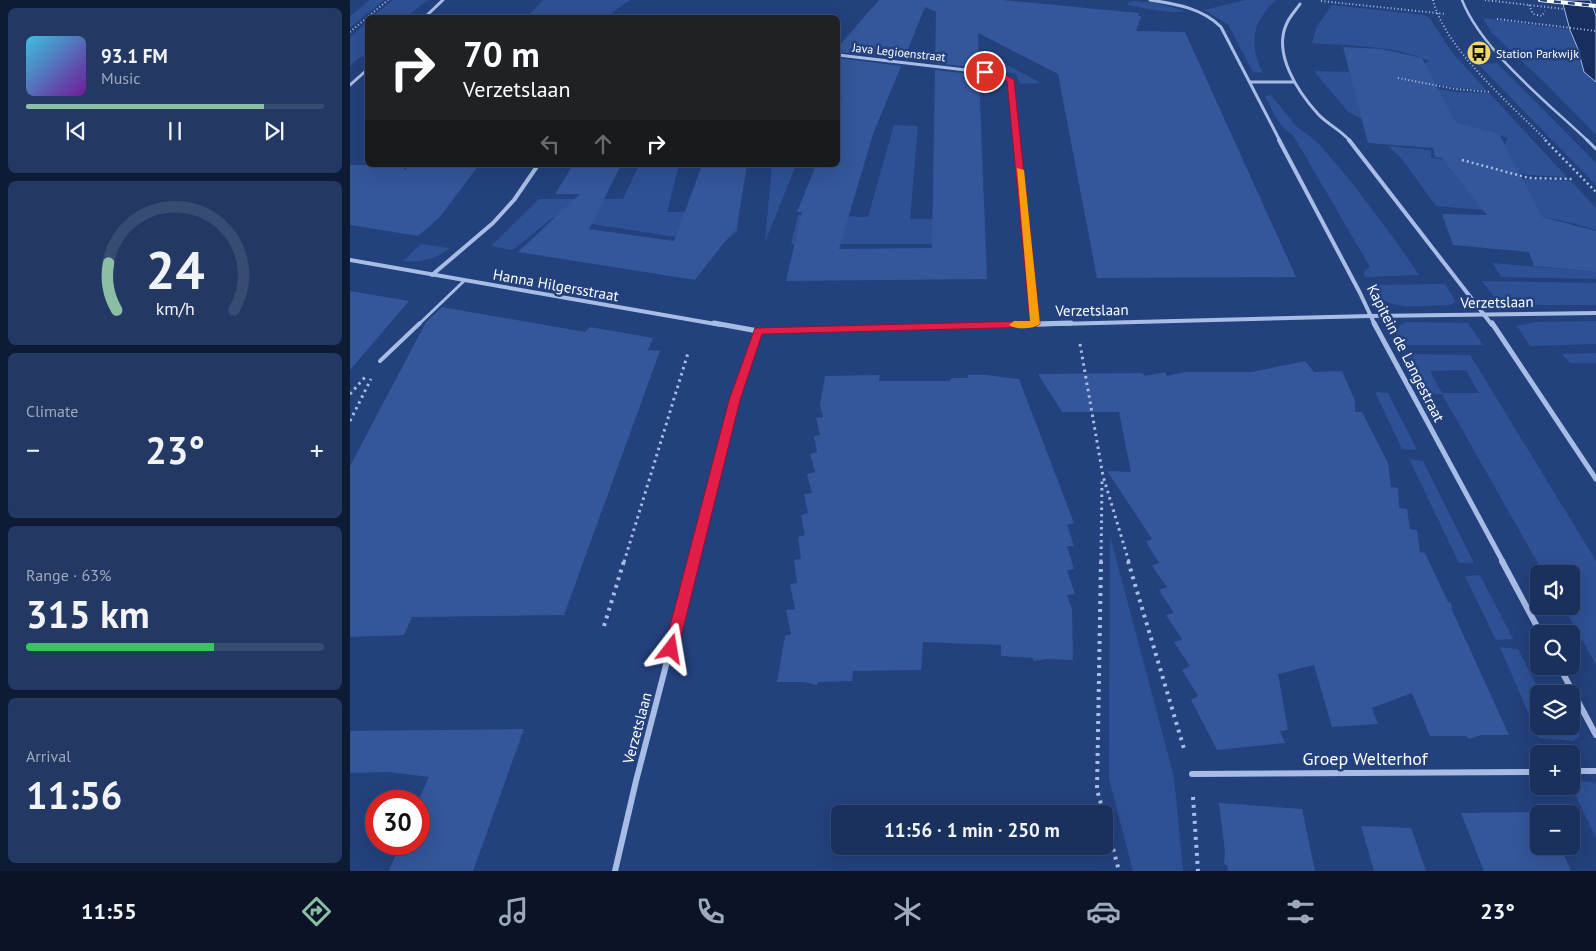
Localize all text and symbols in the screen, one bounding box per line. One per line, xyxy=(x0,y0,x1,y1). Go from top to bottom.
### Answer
text: 70 m xyxy=(463,31,540,77)
icon: right xyxy=(380,35,445,100)
street label: Java Legioenstraat xyxy=(851,40,946,64)
bus stop icon: Station Parkwijk xyxy=(1466,40,1492,66)
text: 93.1 FM xyxy=(101,44,168,68)
place label: Station Parkwijk xyxy=(1496,46,1579,61)
pin xyxy=(964,51,1006,93)
icon: arrive xyxy=(971,58,999,86)
text: Music xyxy=(101,68,141,88)
text: Verzetslaan xyxy=(463,75,571,103)
icon: previous xyxy=(62,117,90,145)
icon: pause xyxy=(161,117,189,145)
icon: next xyxy=(260,117,288,145)
icon: left xyxy=(536,130,564,158)
icon: ahead xyxy=(589,130,617,158)
icon: right xyxy=(642,130,670,158)
text: 24 xyxy=(146,236,204,303)
street label: Hanna Hilgersstraat xyxy=(492,265,620,305)
street label: Kapitein de Langestraat xyxy=(1363,281,1449,425)
street label: Verzetslaan xyxy=(1459,292,1534,312)
text: km/h xyxy=(155,297,195,320)
street label: Verzetslaan xyxy=(1054,300,1129,320)
text: Climate xyxy=(26,401,78,421)
text: 23° xyxy=(145,425,205,474)
text: − xyxy=(26,431,40,468)
text: + xyxy=(310,431,324,468)
text: Range · 63% xyxy=(26,565,111,585)
map controls xyxy=(1530,565,1580,855)
button: sound xyxy=(1530,565,1580,615)
text: 315 km xyxy=(26,589,150,638)
position arrow xyxy=(644,622,696,674)
button: search xyxy=(1530,625,1580,675)
button: layers xyxy=(1530,685,1580,735)
street label: Verzetslaan xyxy=(618,690,656,767)
button: + xyxy=(1530,745,1580,795)
text: Arrival xyxy=(26,746,71,766)
street label: Groep Welterhof xyxy=(1303,747,1429,770)
text: 11:56 xyxy=(26,770,122,819)
speed limit sign: 30 xyxy=(365,790,430,855)
button: − xyxy=(1530,805,1580,855)
text: 11:56 · 1 min · 250 m xyxy=(884,818,1060,842)
icon: directions xyxy=(299,894,334,929)
icon: music xyxy=(496,894,531,929)
icon: phone xyxy=(693,894,728,929)
icon: climate xyxy=(890,894,925,929)
icon: car xyxy=(1086,894,1121,929)
icon: filters xyxy=(1283,894,1318,929)
text: 11:55 xyxy=(81,897,137,925)
text: 23° xyxy=(1480,897,1515,925)

